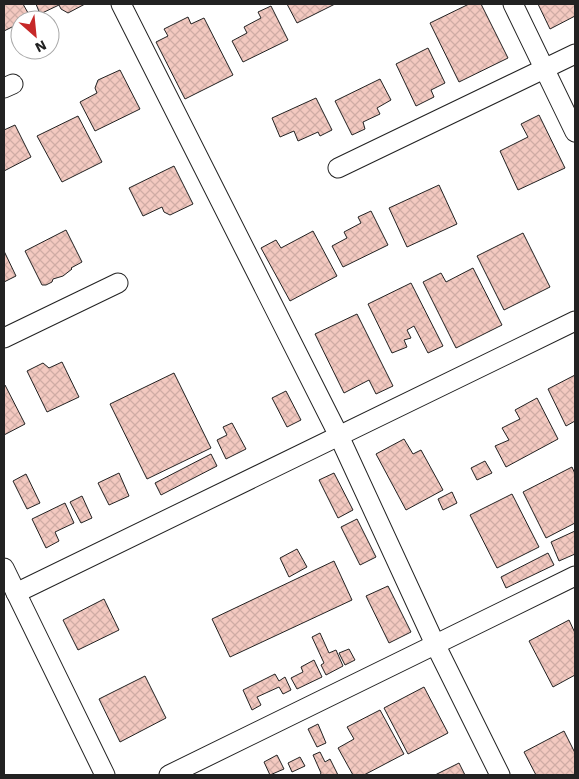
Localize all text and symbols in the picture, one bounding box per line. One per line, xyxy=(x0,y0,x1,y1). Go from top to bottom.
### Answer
north arrow xyxy=(10,10,60,60)
text: N xyxy=(33,37,49,56)

